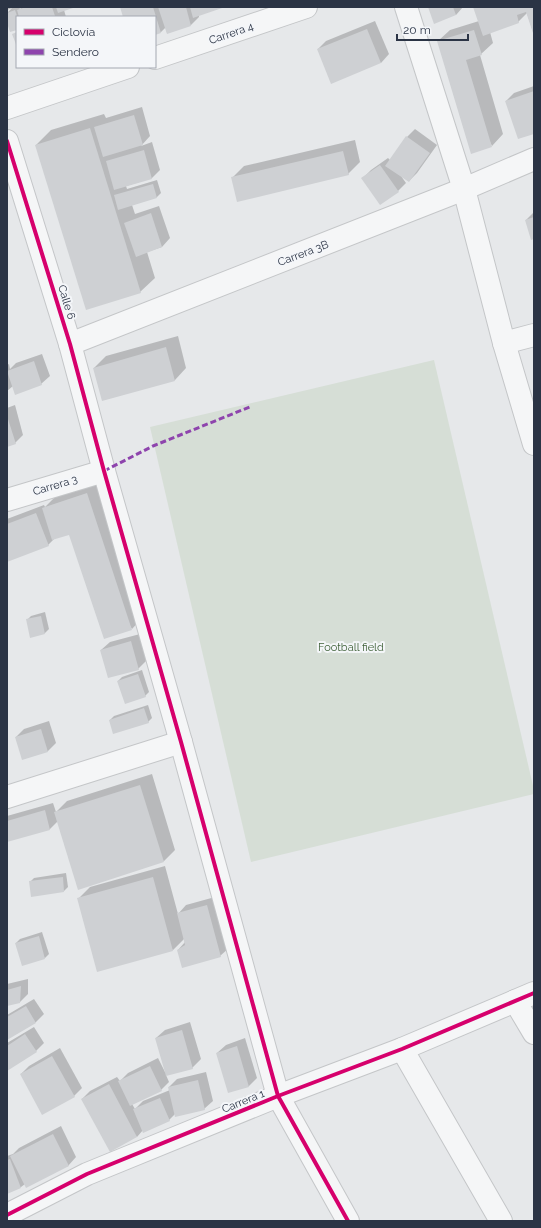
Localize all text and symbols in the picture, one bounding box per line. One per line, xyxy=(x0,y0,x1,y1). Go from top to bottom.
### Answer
legend xyxy=(16,16,156,68)
scale bar xyxy=(397,16,468,42)
street label: Carrera 4 xyxy=(207,20,255,47)
text: 20 m xyxy=(403,23,431,37)
text: Ciclovía xyxy=(52,25,95,39)
text: Sendero xyxy=(52,45,99,59)
street label: Carrera 3B xyxy=(276,238,330,269)
street label: Calle 6 xyxy=(55,283,78,321)
street label: Carrera 3 xyxy=(31,472,79,498)
park label: Football field xyxy=(318,641,384,654)
street label: Carrera 1 xyxy=(220,1087,267,1116)

